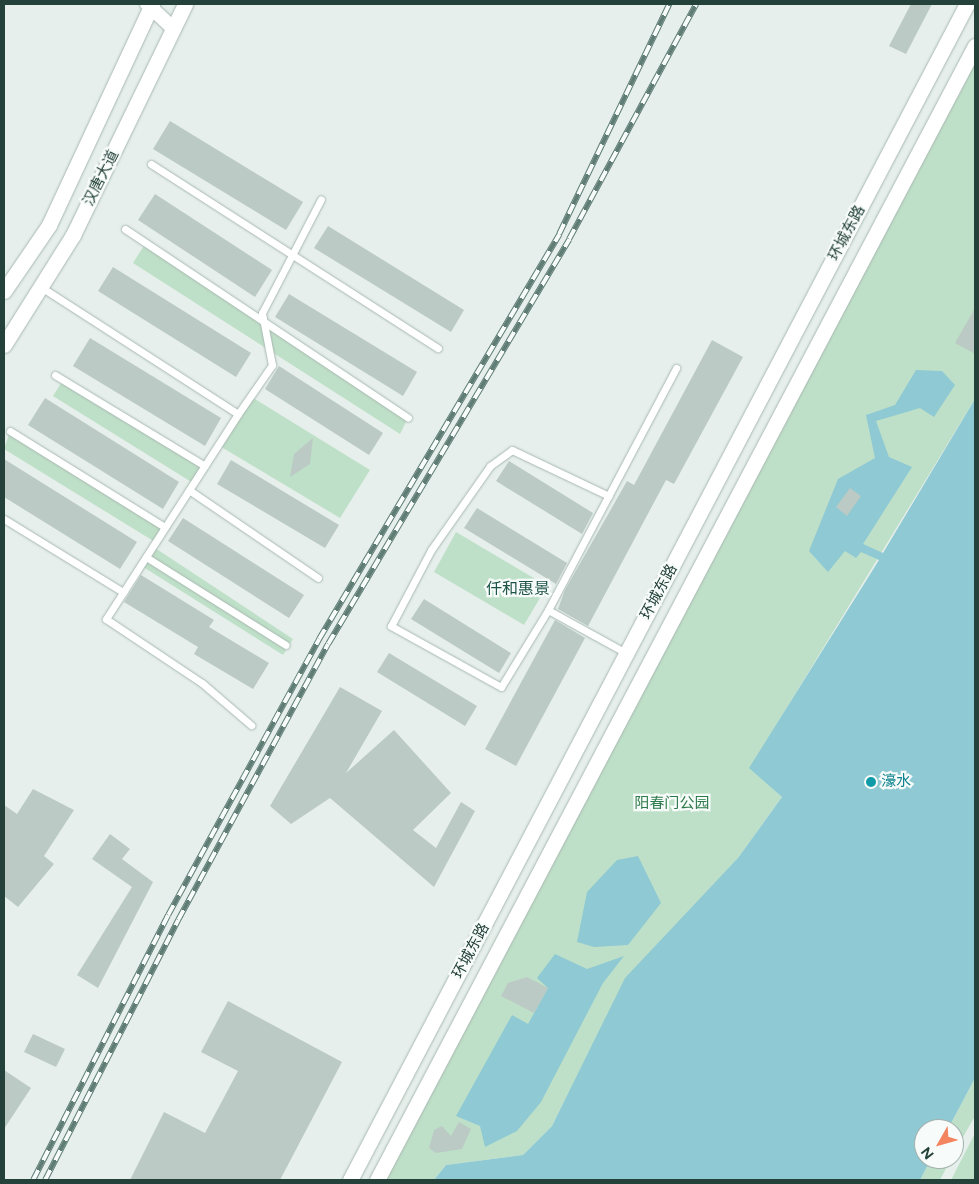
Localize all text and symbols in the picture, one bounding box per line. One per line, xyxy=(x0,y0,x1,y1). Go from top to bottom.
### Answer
street label: 汉唐大道 xyxy=(79,147,123,209)
street label: 环城东路 xyxy=(825,202,869,264)
street label: 环城东路 xyxy=(637,561,681,623)
district label: 仟和惠景 xyxy=(486,579,550,599)
place label: 濠水 xyxy=(881,773,911,791)
marker: 濠水 xyxy=(865,776,877,788)
park label: 阳春门公园 xyxy=(635,795,709,813)
street label: 环城东路 xyxy=(449,920,493,982)
north arrow xyxy=(914,1119,964,1169)
text: N xyxy=(918,1143,938,1162)

